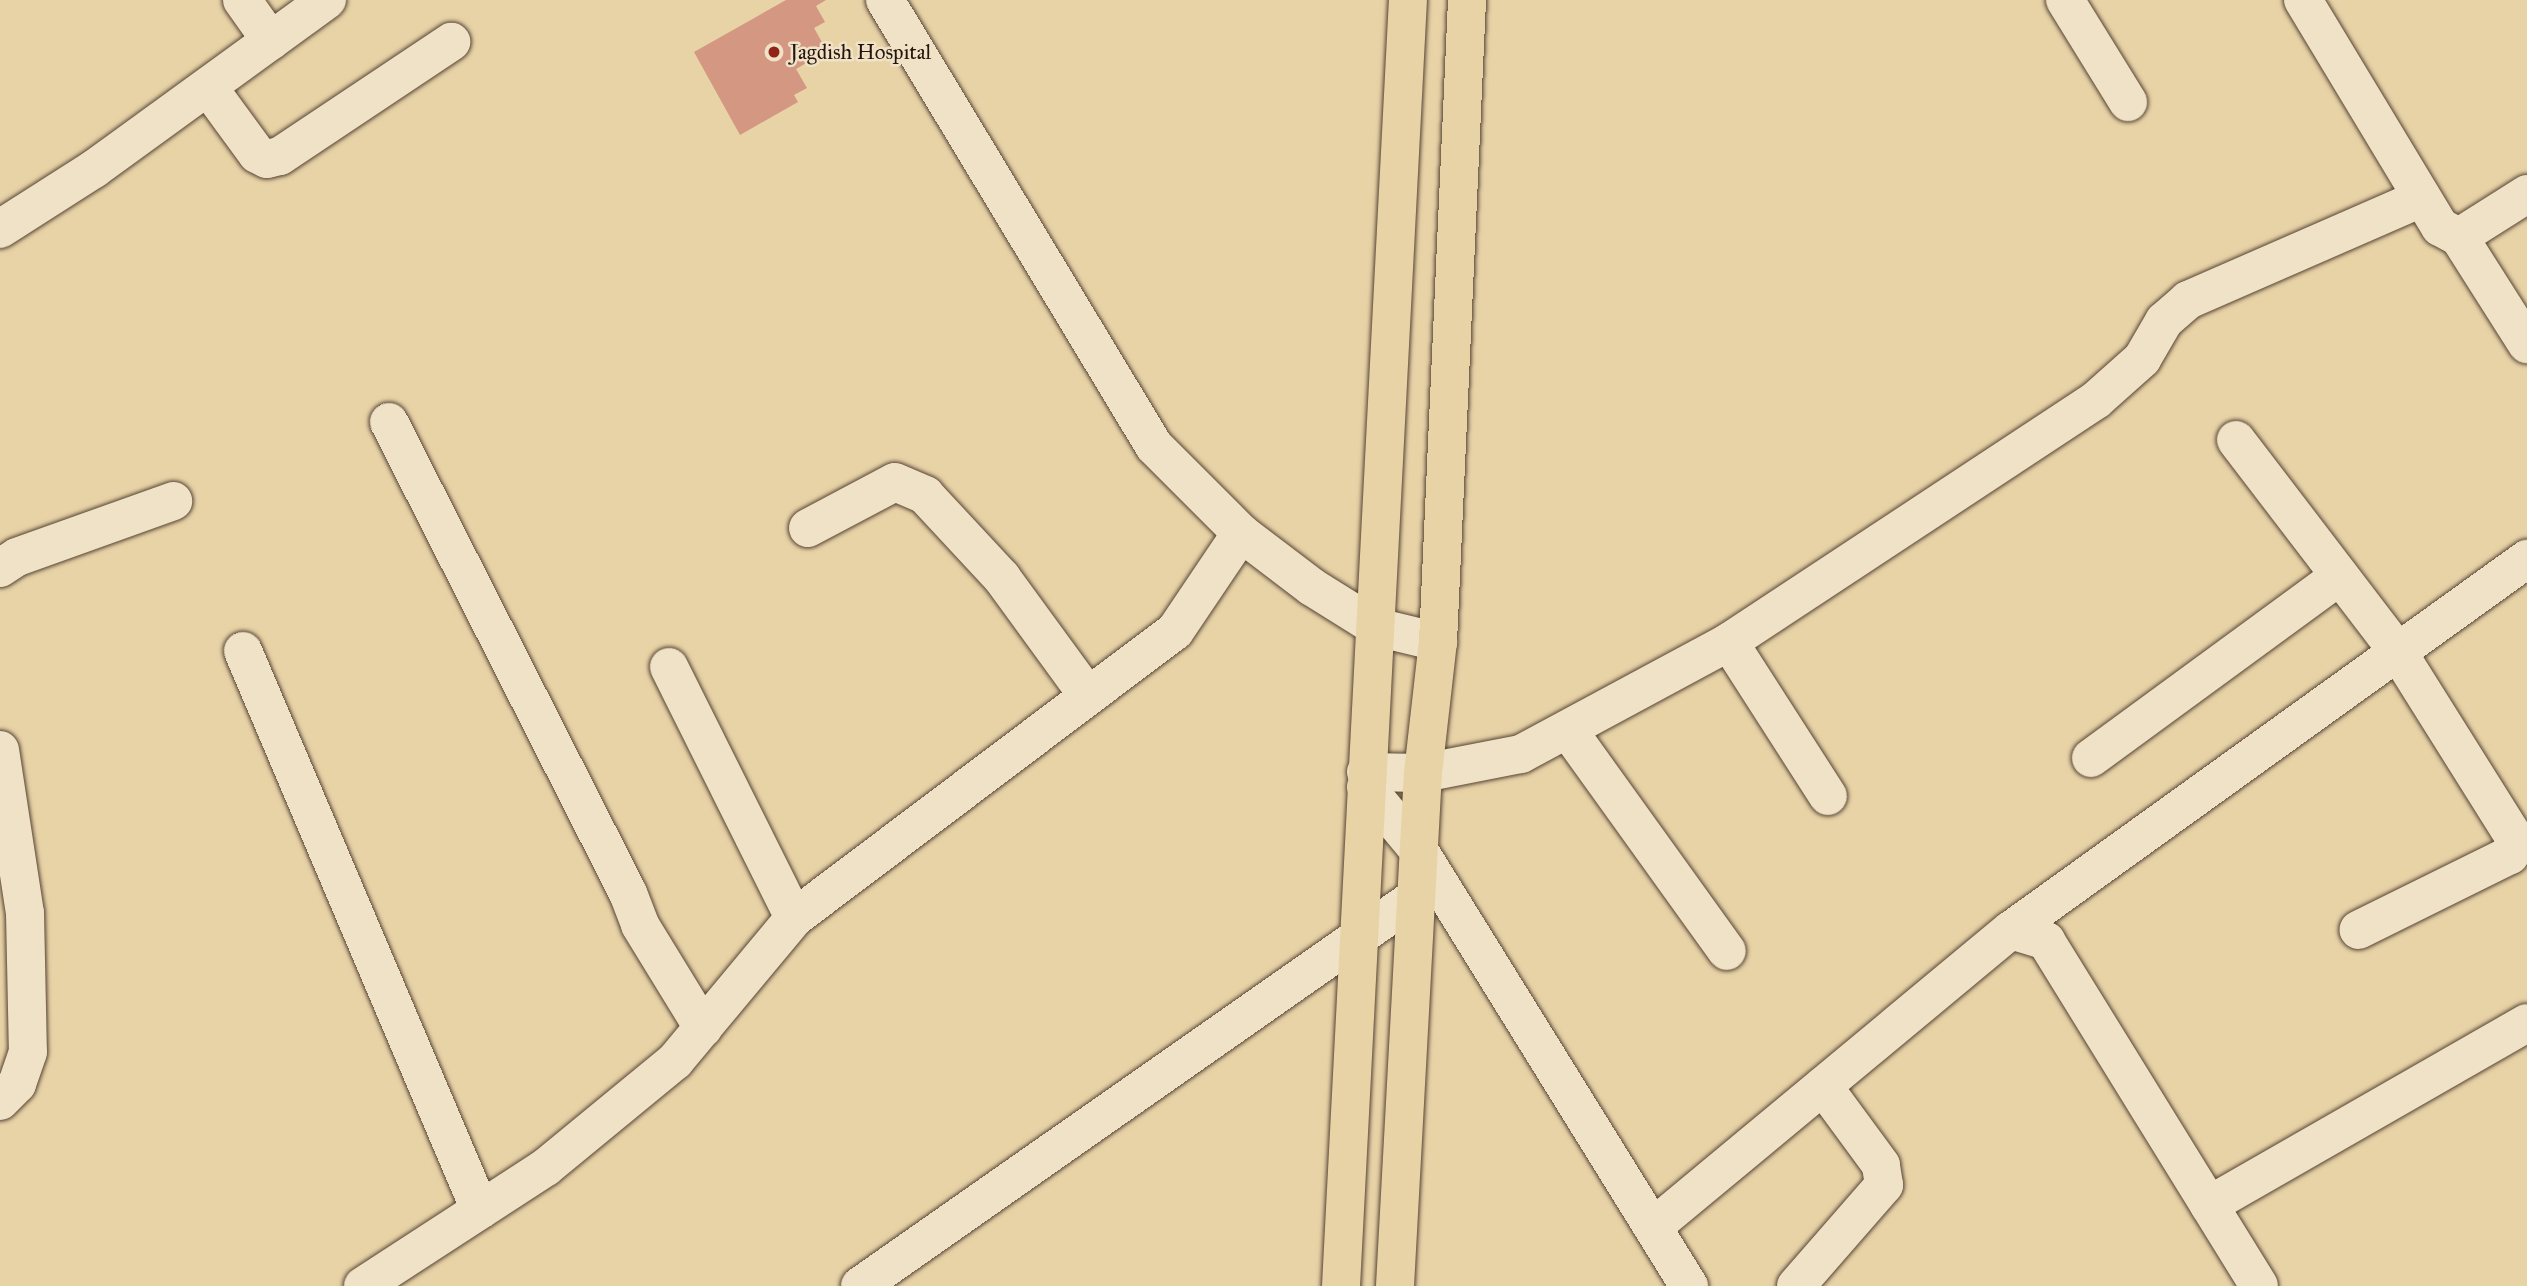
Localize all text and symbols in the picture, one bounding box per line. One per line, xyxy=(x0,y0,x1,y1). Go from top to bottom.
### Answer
place label: Jagdish Hospital xyxy=(790,39,931,65)
marker: Jagdish Hospital xyxy=(764,42,784,62)

